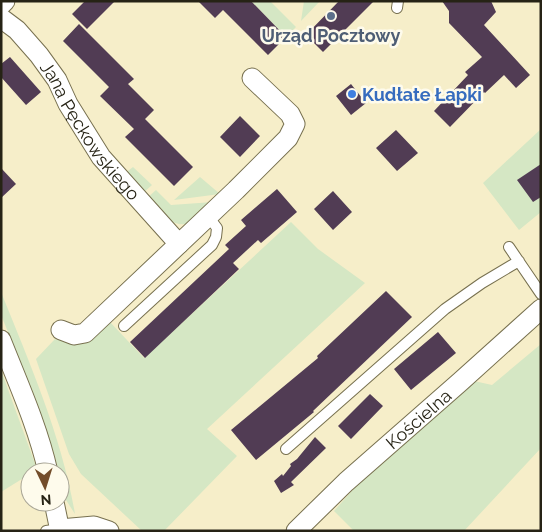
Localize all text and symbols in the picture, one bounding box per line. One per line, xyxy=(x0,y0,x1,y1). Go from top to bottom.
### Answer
marker: Urząd Pocztowy xyxy=(325,10,337,22)
place label: Urząd Pocztowy xyxy=(262,25,400,46)
street label: Jana Pęckowskiego xyxy=(36,57,145,204)
place label: Kudłate Łapki xyxy=(362,84,482,105)
marker: Kudłate Łapki xyxy=(346,88,358,100)
street label: Kościelna xyxy=(381,384,455,453)
north arrow xyxy=(20,462,70,512)
text: N xyxy=(40,492,52,508)

